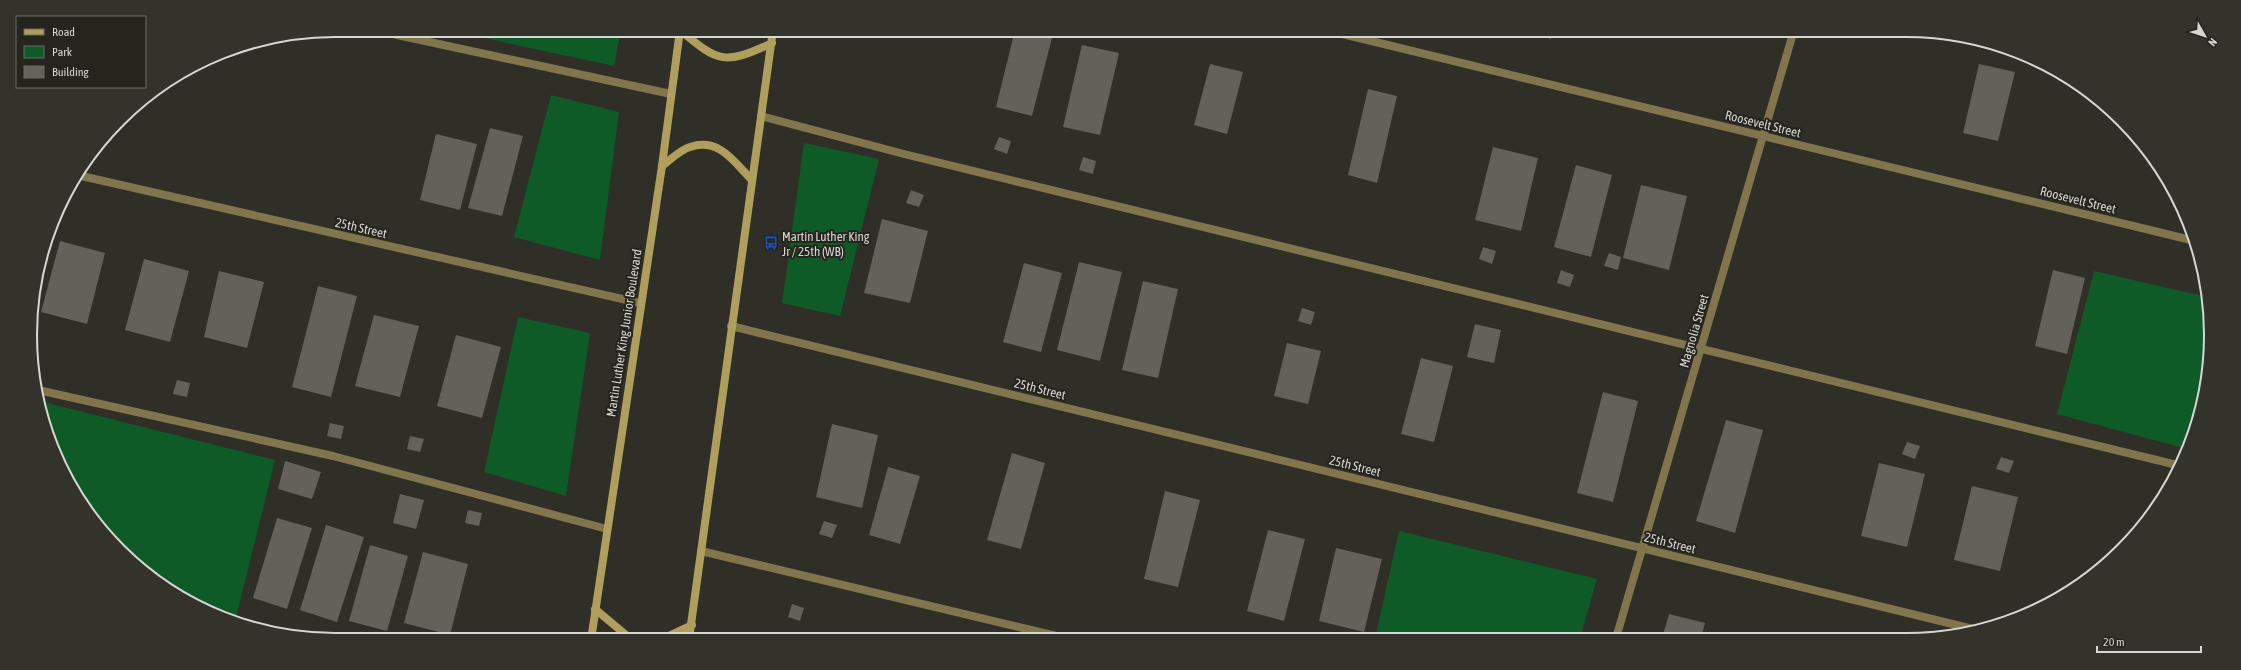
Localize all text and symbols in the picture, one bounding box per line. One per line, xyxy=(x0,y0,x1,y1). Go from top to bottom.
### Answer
legend xyxy=(16,16,146,88)
north arrow xyxy=(2185,16,2225,56)
text: Road xyxy=(52,25,75,39)
text: N xyxy=(2206,36,2219,49)
text: Park xyxy=(52,45,73,59)
text: Building xyxy=(52,65,90,79)
street label: Roosevelt Street xyxy=(1723,107,1803,141)
street label: Roosevelt Street xyxy=(2038,183,2118,217)
street label: 25th Street xyxy=(334,215,389,241)
place label: Martin Luther King Jr / 25th (WB) xyxy=(782,229,870,259)
bus stop icon: Martin Luther King Jr / 25th (WB) xyxy=(763,235,779,251)
street label: Martin Luther King Junior Boulevard xyxy=(603,248,645,418)
street label: Magnolia Street xyxy=(1676,292,1712,369)
street label: 25th Street xyxy=(1013,375,1068,403)
street label: 25th Street xyxy=(1328,452,1383,480)
street label: 25th Street xyxy=(1643,529,1698,557)
scale bar xyxy=(2097,628,2201,654)
text: 20 m xyxy=(2103,635,2125,649)

